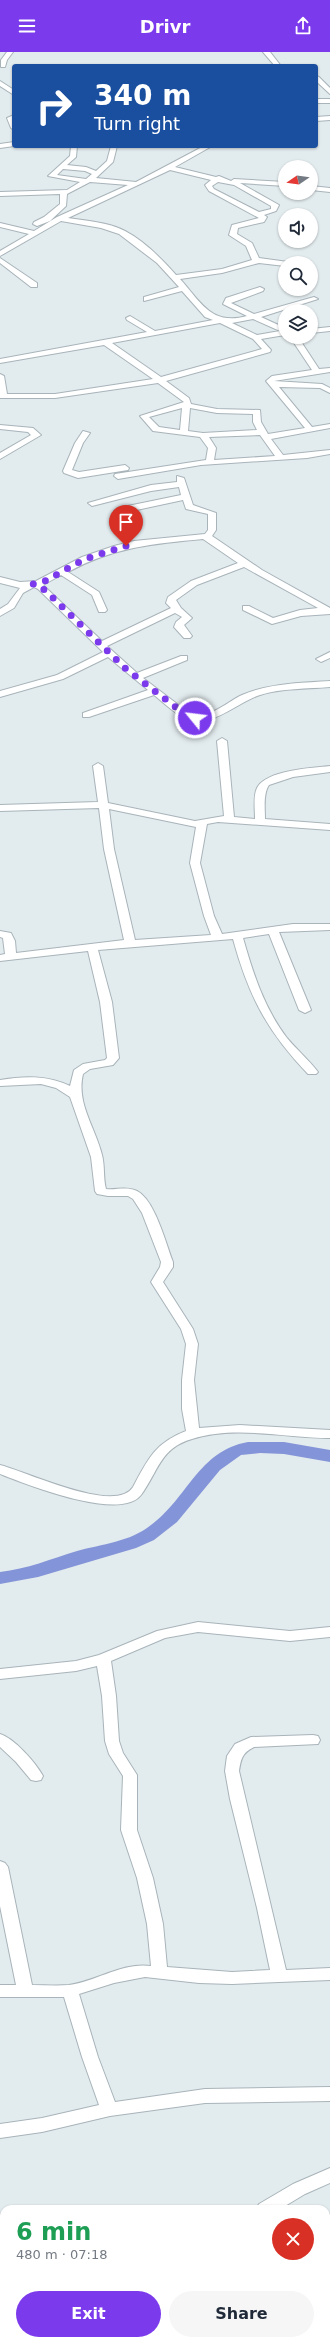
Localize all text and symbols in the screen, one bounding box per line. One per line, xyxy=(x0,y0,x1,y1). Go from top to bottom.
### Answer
icon: menu xyxy=(16,15,38,37)
icon: share xyxy=(292,15,314,37)
text: Drivr xyxy=(140,16,190,37)
text: 340 m xyxy=(94,79,191,112)
icon: right xyxy=(28,80,80,132)
text: Turn right xyxy=(94,113,180,134)
north arrow xyxy=(278,160,318,200)
map controls xyxy=(278,160,318,344)
button: sound xyxy=(278,208,318,248)
button: search xyxy=(278,256,318,296)
button: layers xyxy=(278,304,318,344)
pin xyxy=(109,505,143,546)
icon: arrive xyxy=(115,511,137,533)
position arrow xyxy=(174,697,216,739)
text: 6 min xyxy=(16,2218,91,2246)
button: close xyxy=(272,2218,314,2260)
text: 480 m · 07:18 xyxy=(16,2247,107,2262)
button: Exit xyxy=(16,2291,161,2337)
button: Share xyxy=(169,2291,314,2337)

